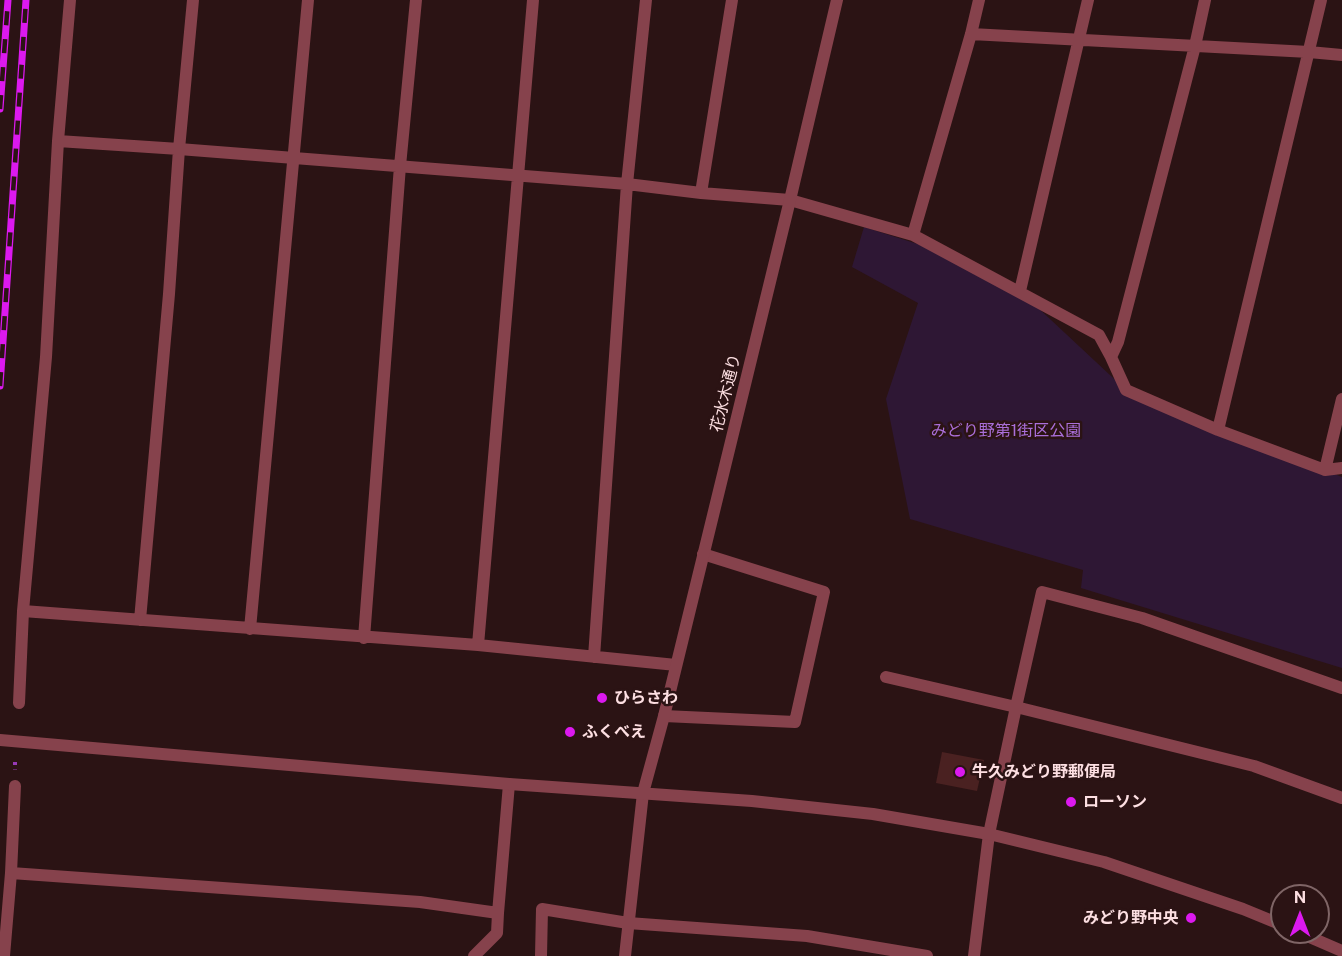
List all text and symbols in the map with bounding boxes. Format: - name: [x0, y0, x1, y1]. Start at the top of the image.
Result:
- street label: 花水木通り: [707, 352, 745, 434]
- park label: みどり野第1街区公園: [931, 421, 1081, 441]
- place label: ひらさわ: [614, 688, 678, 708]
- marker: ひらさわ: [595, 691, 609, 705]
- place label: ふくべえ: [582, 722, 646, 742]
- marker: ふくべえ: [563, 725, 577, 739]
- place label: 牛久みどり野郵便局: [972, 762, 1116, 782]
- marker: 牛久みどり野郵便局: [953, 765, 967, 779]
- place label: ローソン: [1083, 792, 1147, 812]
- marker: ローソン: [1064, 795, 1078, 809]
- north arrow: [1270, 884, 1330, 944]
- text: N: [1294, 888, 1306, 907]
- place label: みどり野中央: [1083, 908, 1179, 928]
- marker: みどり野中央: [1184, 911, 1198, 925]

